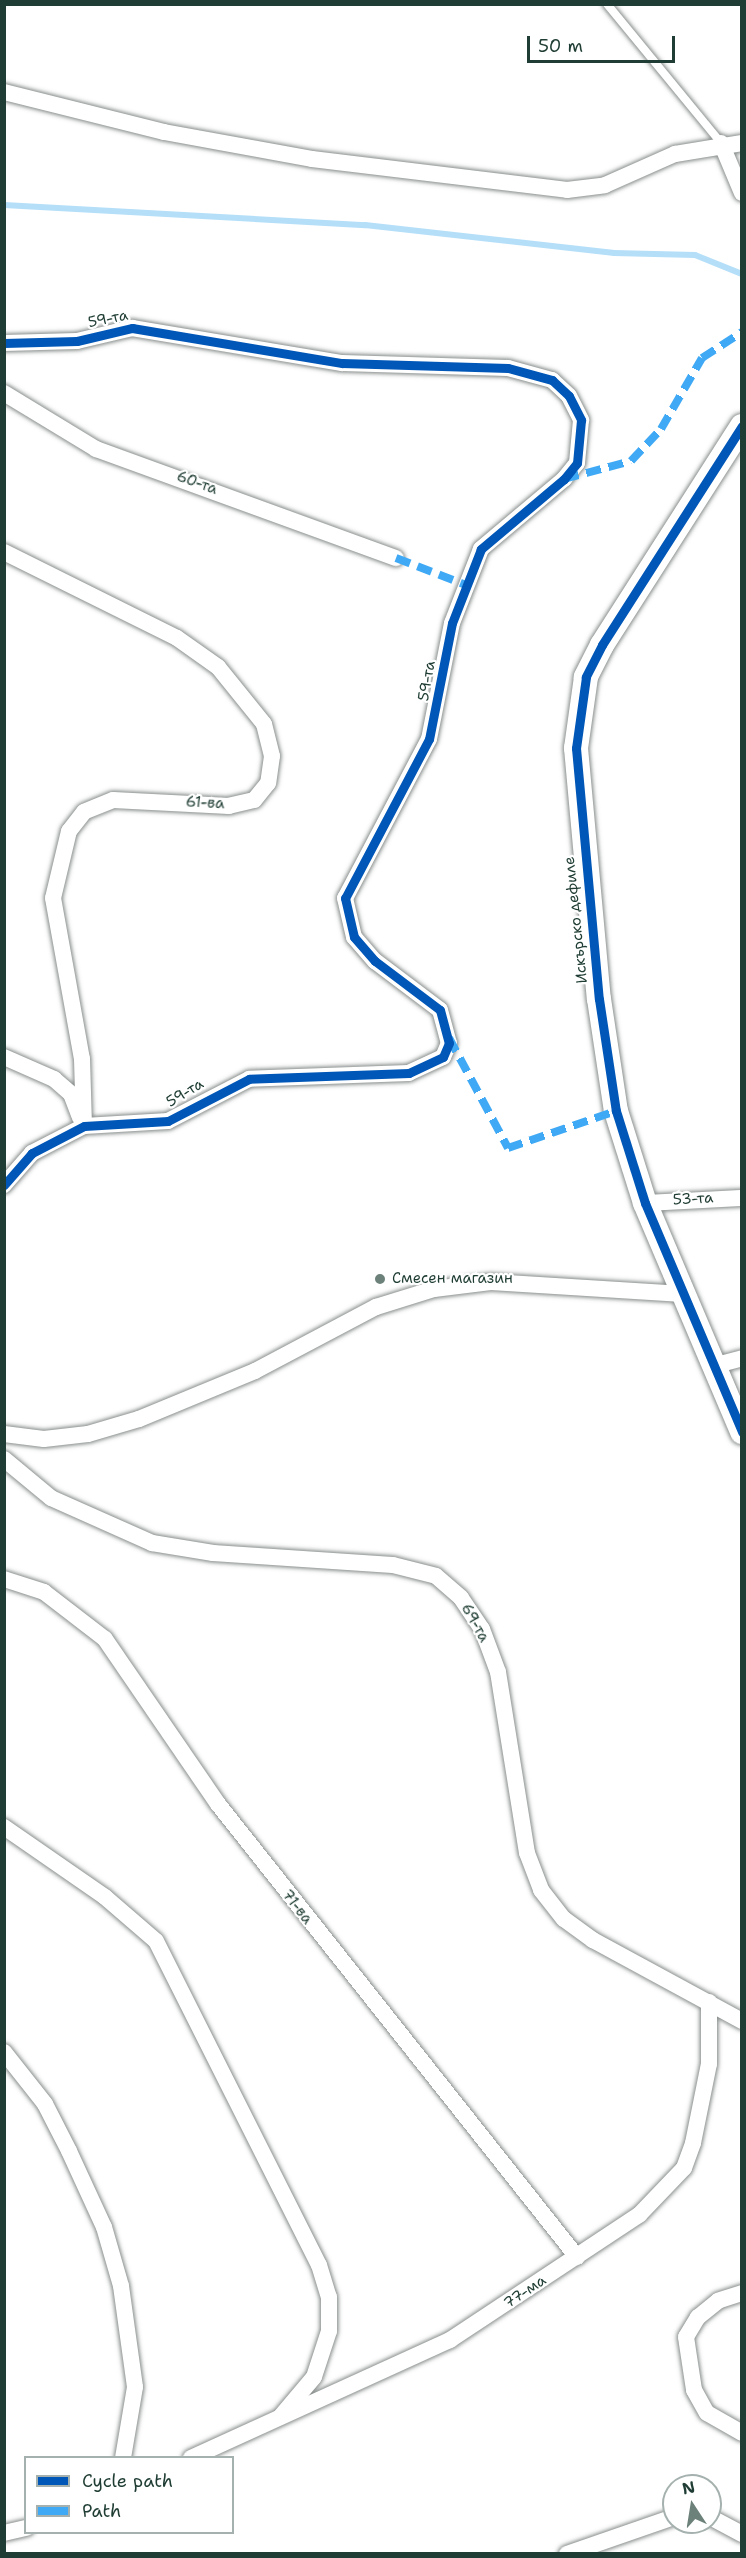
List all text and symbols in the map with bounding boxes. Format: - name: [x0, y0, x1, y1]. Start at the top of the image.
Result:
- scale bar: [530, 24, 678, 62]
- text: 50 m: [538, 34, 583, 58]
- street label: 59-та: [86, 306, 130, 332]
- street label: 60-та: [174, 467, 220, 499]
- street label: 59-та: [415, 660, 439, 702]
- street label: 61-ва: [185, 793, 225, 813]
- street label: Искърско дефиле: [560, 855, 592, 985]
- street label: 59-та: [163, 1075, 207, 1111]
- street label: 53-та: [672, 1189, 714, 1209]
- place label: Смесен магазин: [392, 1270, 513, 1288]
- marker: Смесен магазин: [373, 1272, 387, 1286]
- street label: 69-та: [457, 1601, 493, 1645]
- street label: 71-ва: [278, 1886, 316, 1928]
- street label: 77-ма: [501, 2271, 549, 2313]
- legend: [24, 2456, 234, 2534]
- text: Cycle path: [82, 2469, 173, 2493]
- north arrow: [662, 2474, 722, 2534]
- text: N: [680, 2476, 697, 2499]
- text: Path: [82, 2499, 121, 2523]

